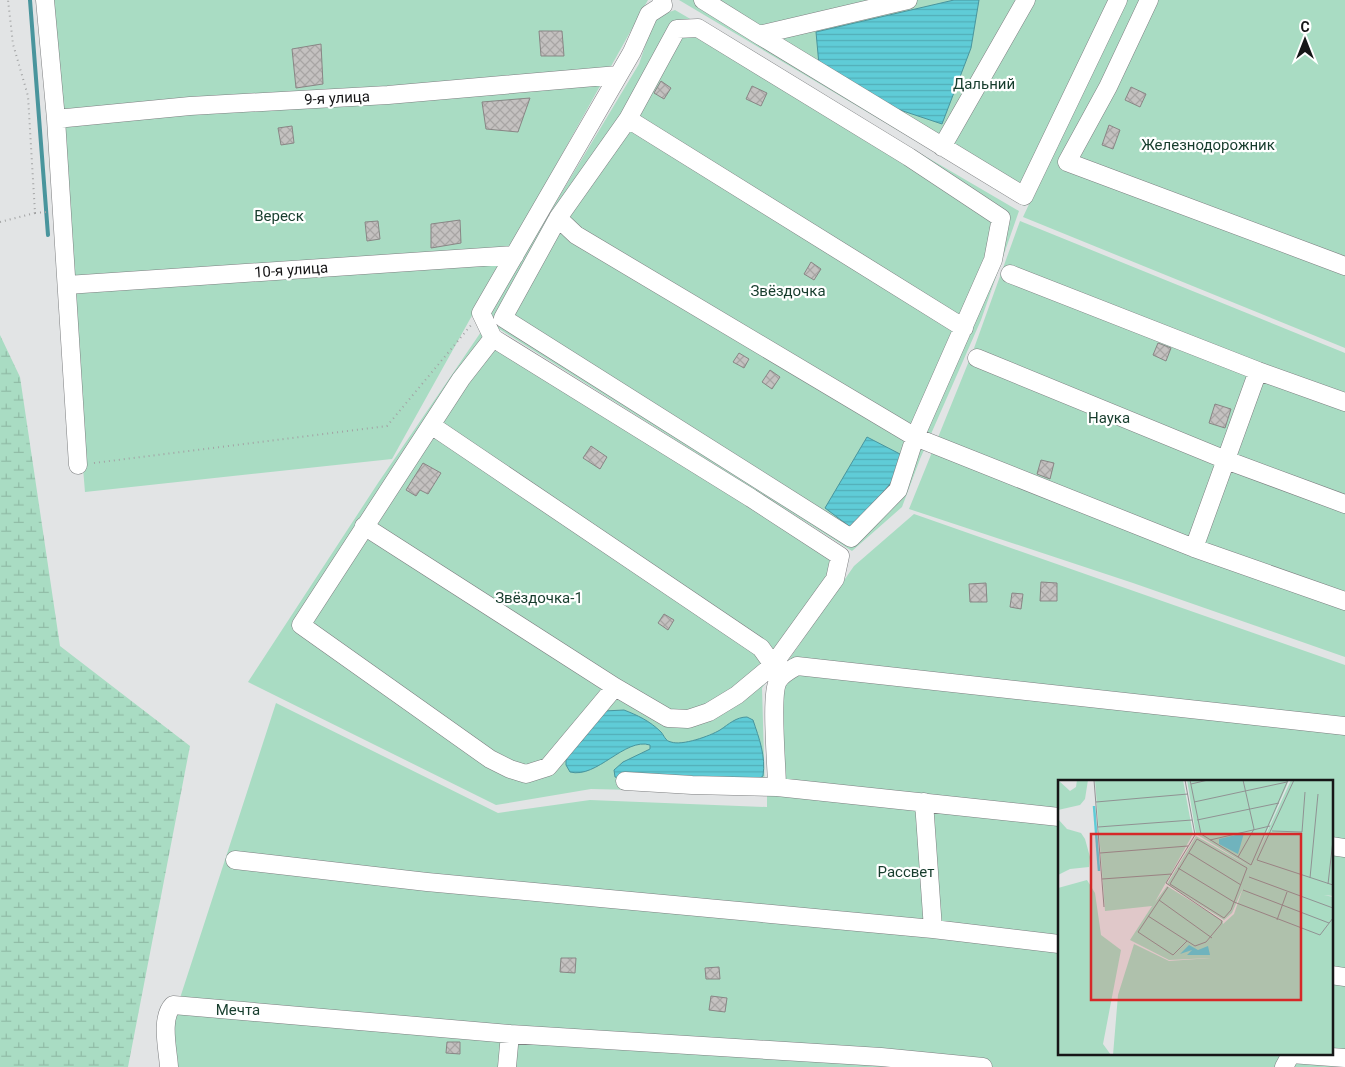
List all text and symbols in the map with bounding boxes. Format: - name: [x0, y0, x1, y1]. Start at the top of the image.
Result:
- north arrow: [1280, 15, 1330, 65]
- text: С: [1300, 19, 1310, 35]
- park label: Дальний: [953, 75, 1015, 93]
- street label: 9-я улица: [304, 87, 370, 109]
- park label: Железнодорожник: [1141, 136, 1275, 154]
- park label: Вереск: [254, 207, 304, 225]
- street label: 10-я улица: [253, 258, 329, 282]
- park label: Звёздочка: [750, 282, 826, 300]
- park label: Наука: [1088, 409, 1130, 427]
- park label: Звёздочка-1: [495, 589, 583, 607]
- inset map: [1058, 780, 1332, 1054]
- park label: Рассвет: [878, 863, 934, 881]
- park label: Мечта: [216, 1001, 260, 1019]

